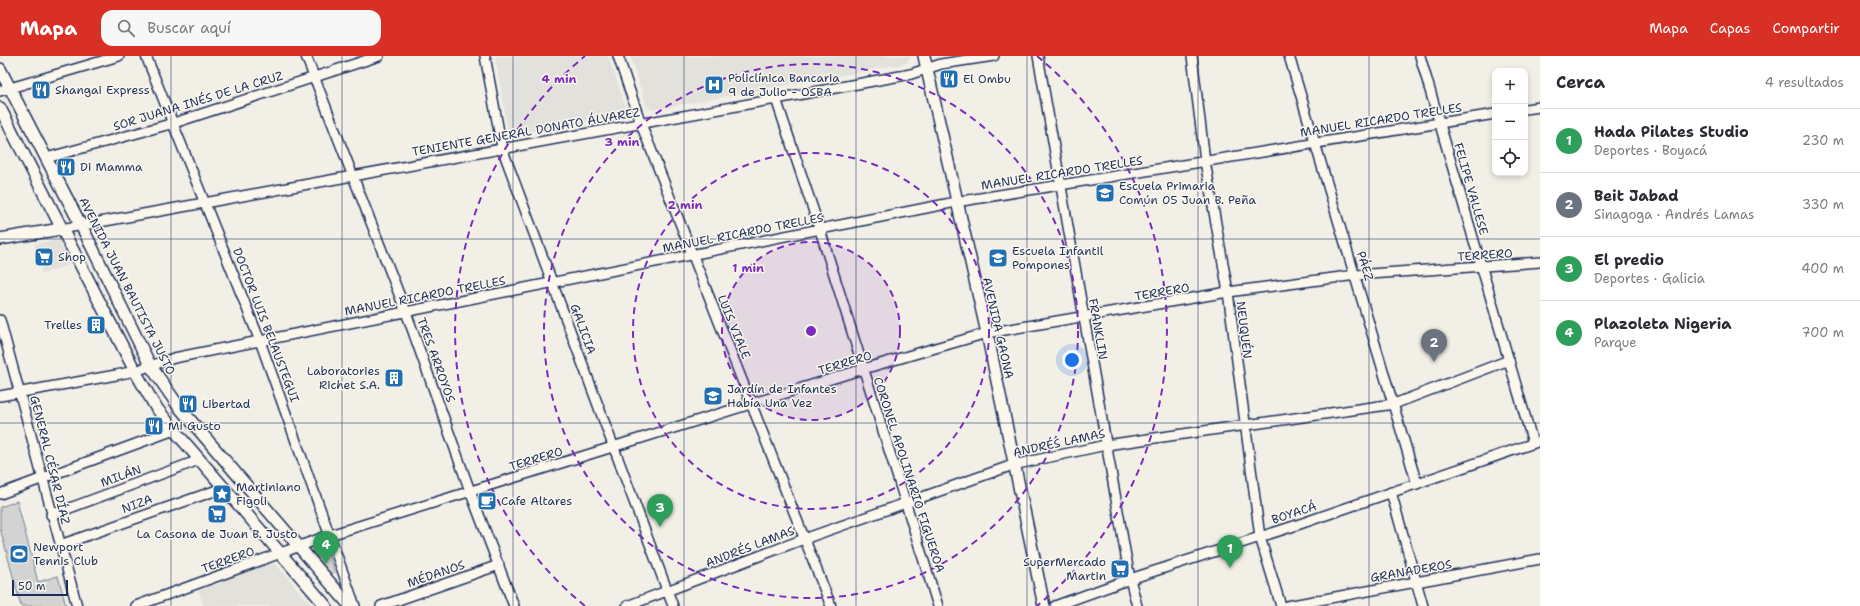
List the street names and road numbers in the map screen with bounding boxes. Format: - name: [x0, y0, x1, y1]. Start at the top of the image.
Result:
- street label: SOR JUANA INÉS DE LA CRUZ: [111, 68, 285, 134]
- street label: MANUEL RICARDO TRELLES: [1299, 99, 1463, 141]
- street label: TENIENTE GENERAL DONATO ÁLVAREZ: [411, 104, 641, 160]
- street label: FELIPE VALLESE: [1450, 141, 1492, 237]
- street label: MANUEL RICARDO TRELLES: [980, 152, 1144, 194]
- street label: AVENIDA JUAN BAUTISTA JUSTO: [75, 194, 179, 378]
- street label: MANUEL RICARDO TRELLES: [661, 209, 825, 256]
- street label: DOCTOR LUIS BELAUSTEGUI: [229, 245, 303, 405]
- street label: TERRERO: [1457, 245, 1513, 265]
- street label: PÁEZ: [1353, 249, 1377, 283]
- street label: MANUEL RICARDO TRELLES: [343, 272, 507, 319]
- street label: AVENIDA GAONA: [979, 276, 1018, 381]
- street label: TERRERO: [1133, 279, 1191, 305]
- street label: LUIS VIALE: [714, 293, 754, 361]
- street label: FRANKLIN: [1085, 297, 1111, 361]
- street label: NEUQUÉN: [1233, 300, 1255, 360]
- street label: GALICIA: [566, 302, 600, 357]
- street label: TRES ARROYOS: [413, 315, 459, 405]
- street label: TERRERO: [816, 347, 874, 379]
- street label: CORONEL APOLINARIO FIGUEROA: [870, 375, 948, 575]
- street label: GENERAL CÉSAR DÍAZ: [26, 394, 74, 526]
- street label: ANDRÉS LAMAS: [1011, 425, 1107, 461]
- street label: TERRERO: [507, 443, 565, 475]
- street label: MILÁN: [98, 461, 144, 491]
- street label: NIZA: [119, 491, 155, 517]
- street label: BOYACÁ: [1269, 498, 1319, 528]
- street label: ANDRÉS LAMAS: [703, 523, 797, 571]
- street label: TERRERO: [199, 543, 257, 577]
- street label: GRANADEROS: [1369, 556, 1453, 586]
- street label: MÉDANOS: [405, 557, 467, 591]

